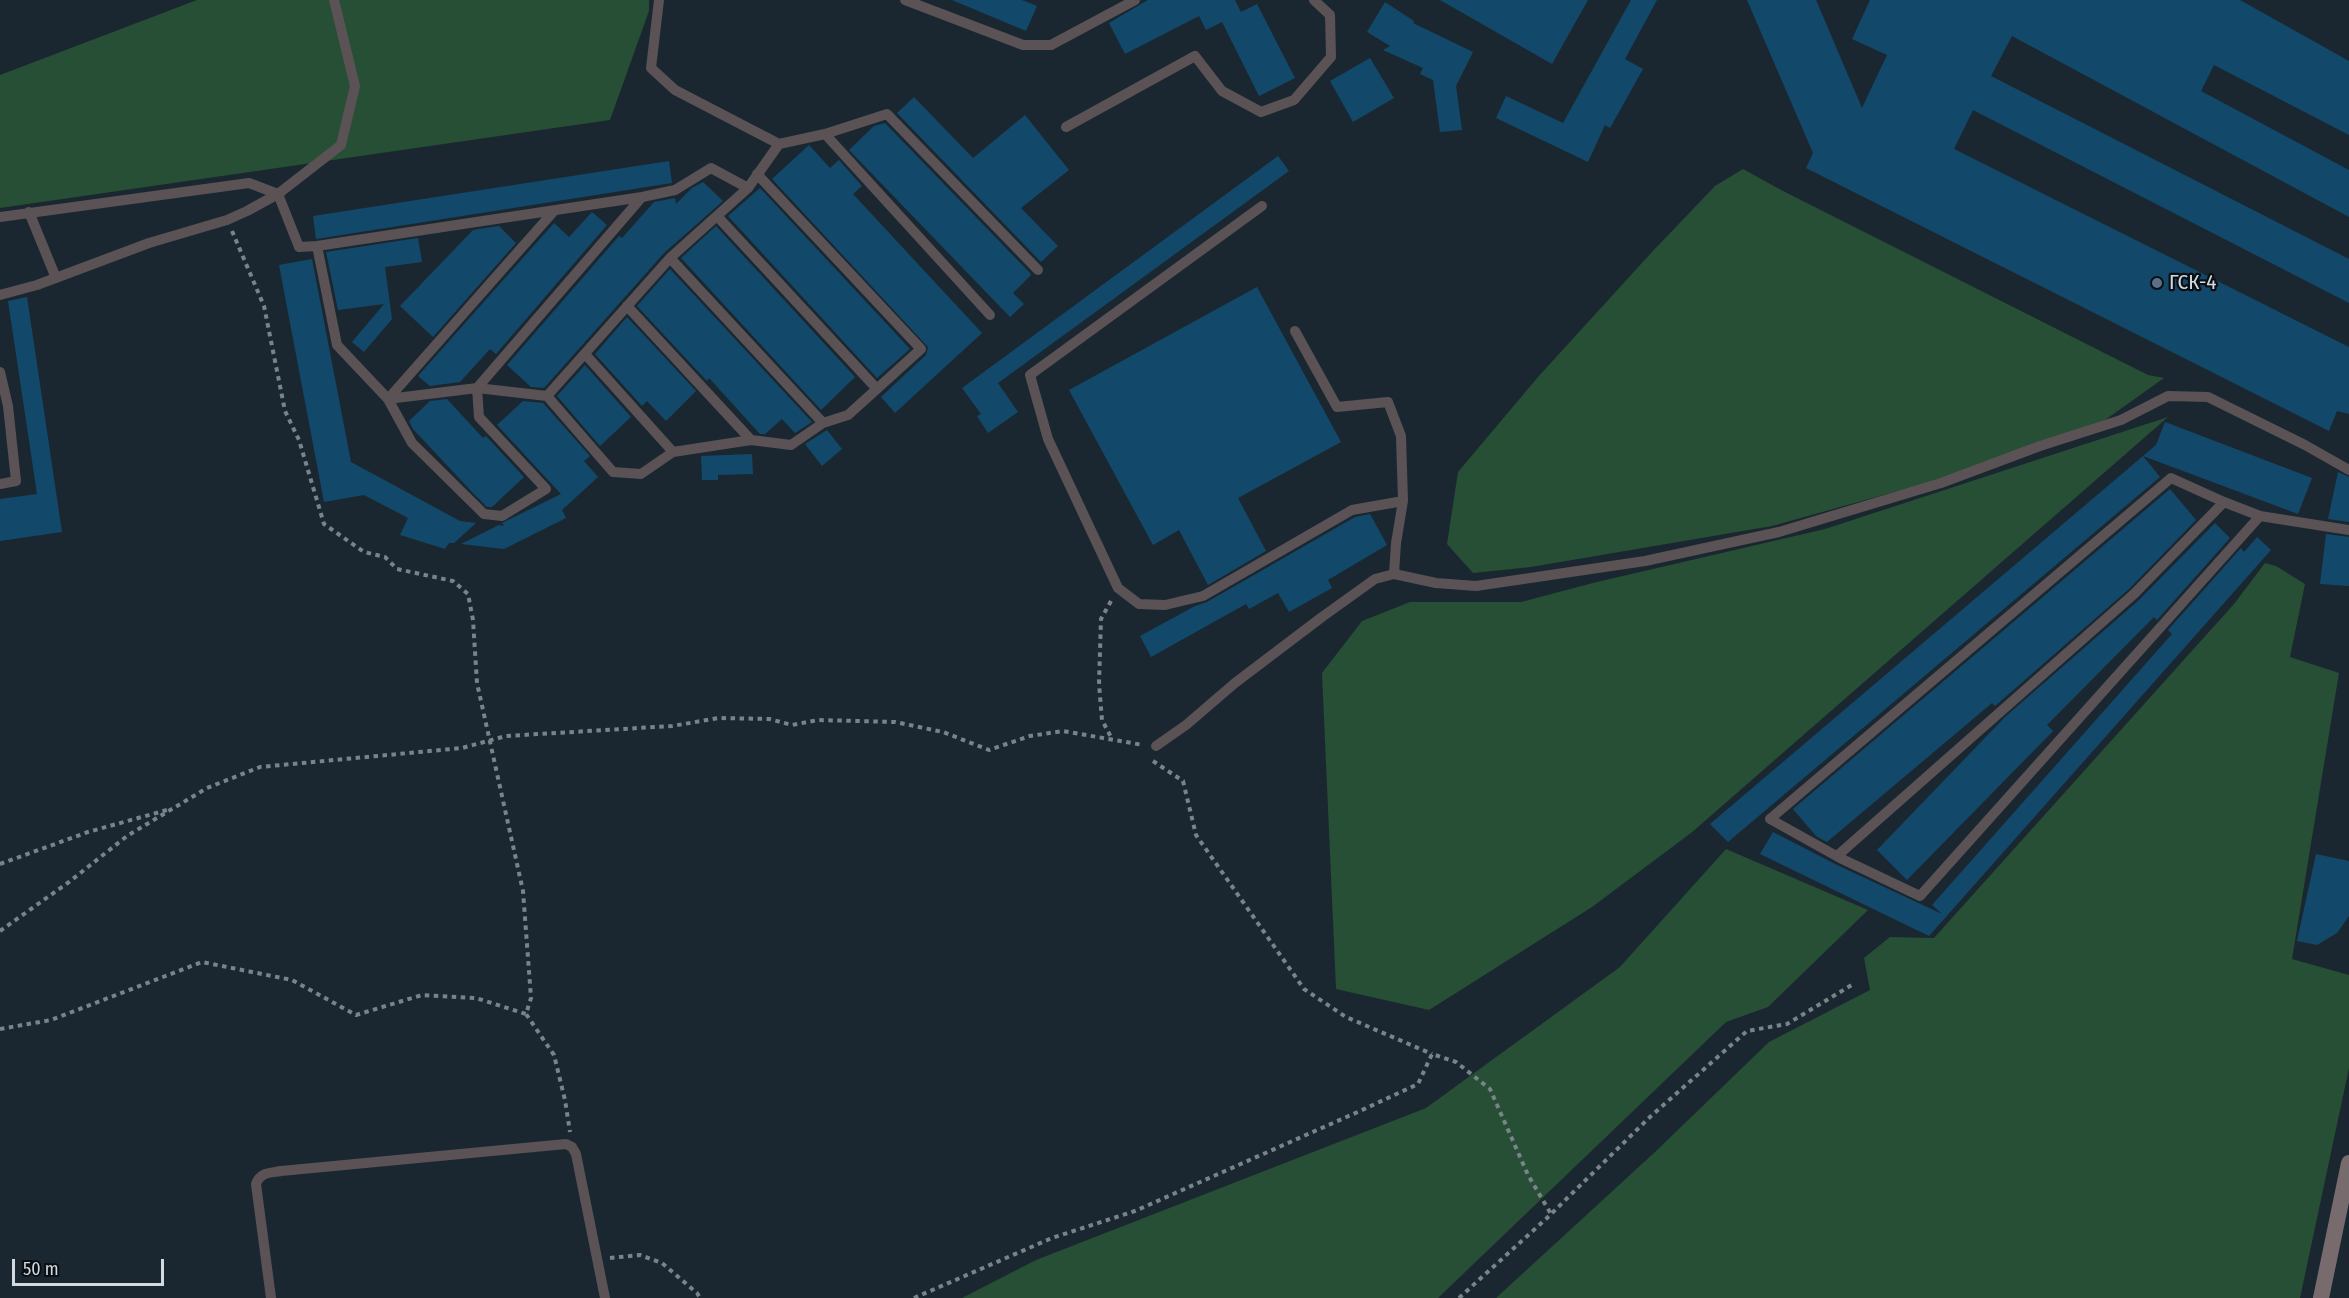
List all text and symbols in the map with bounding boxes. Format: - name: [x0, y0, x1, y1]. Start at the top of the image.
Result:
- place label: ГСК-4: [2169, 270, 2216, 296]
- marker: ГСК-4: [2150, 276, 2164, 290]
- scale bar: [15, 1247, 166, 1285]
- text: 50 m: [23, 1258, 59, 1280]

